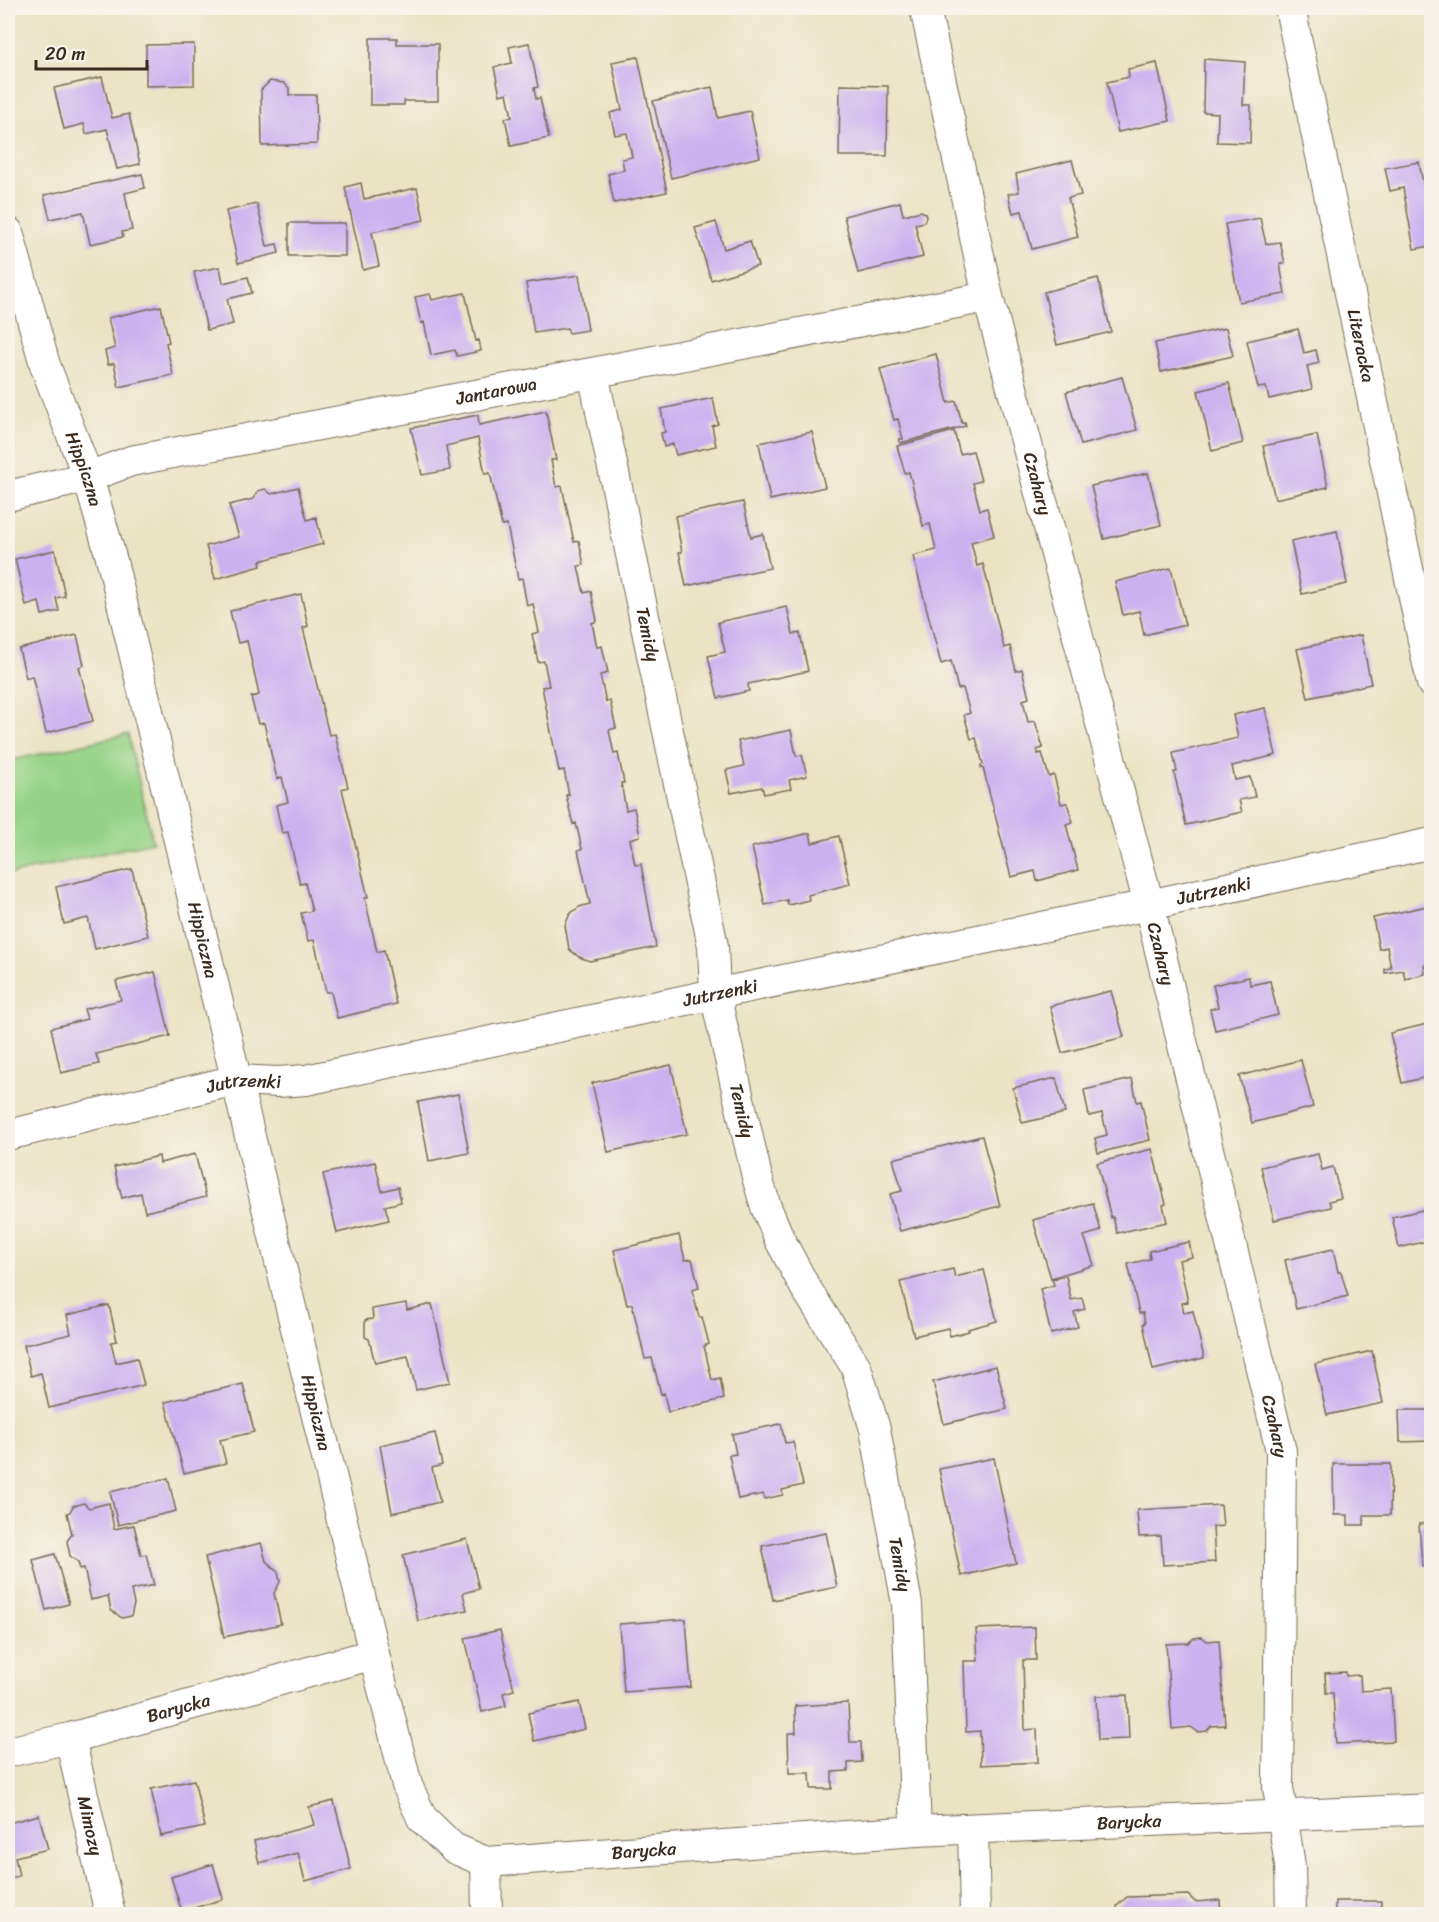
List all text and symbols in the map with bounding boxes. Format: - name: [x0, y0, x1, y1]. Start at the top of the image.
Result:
- scale bar: [36, 33, 147, 71]
- text: 20 m: [45, 38, 85, 70]
- street label: Literacka: [1338, 306, 1384, 385]
- street label: Jantarowa: [452, 368, 540, 415]
- street label: Hippiczna: [56, 426, 112, 510]
- street label: Czahary: [1014, 449, 1061, 519]
- street label: Temidy: [626, 604, 669, 665]
- street label: Jutrzenki: [1173, 867, 1255, 915]
- street label: Hippiczna: [178, 898, 227, 982]
- street label: Czahary: [1138, 919, 1184, 989]
- street label: Jutrzenki: [679, 969, 761, 1017]
- street label: Jutrzenki: [202, 1063, 283, 1103]
- street label: Temidy: [720, 1080, 764, 1142]
- street label: Hippiczna: [291, 1371, 341, 1454]
- street label: Czahary: [1252, 1391, 1297, 1458]
- street label: Temidy: [879, 1534, 921, 1595]
- street label: Barycka: [143, 1684, 215, 1732]
- street label: Mimozy: [68, 1793, 112, 1860]
- street label: Barycka: [1096, 1805, 1163, 1839]
- street label: Barycka: [610, 1832, 678, 1869]

